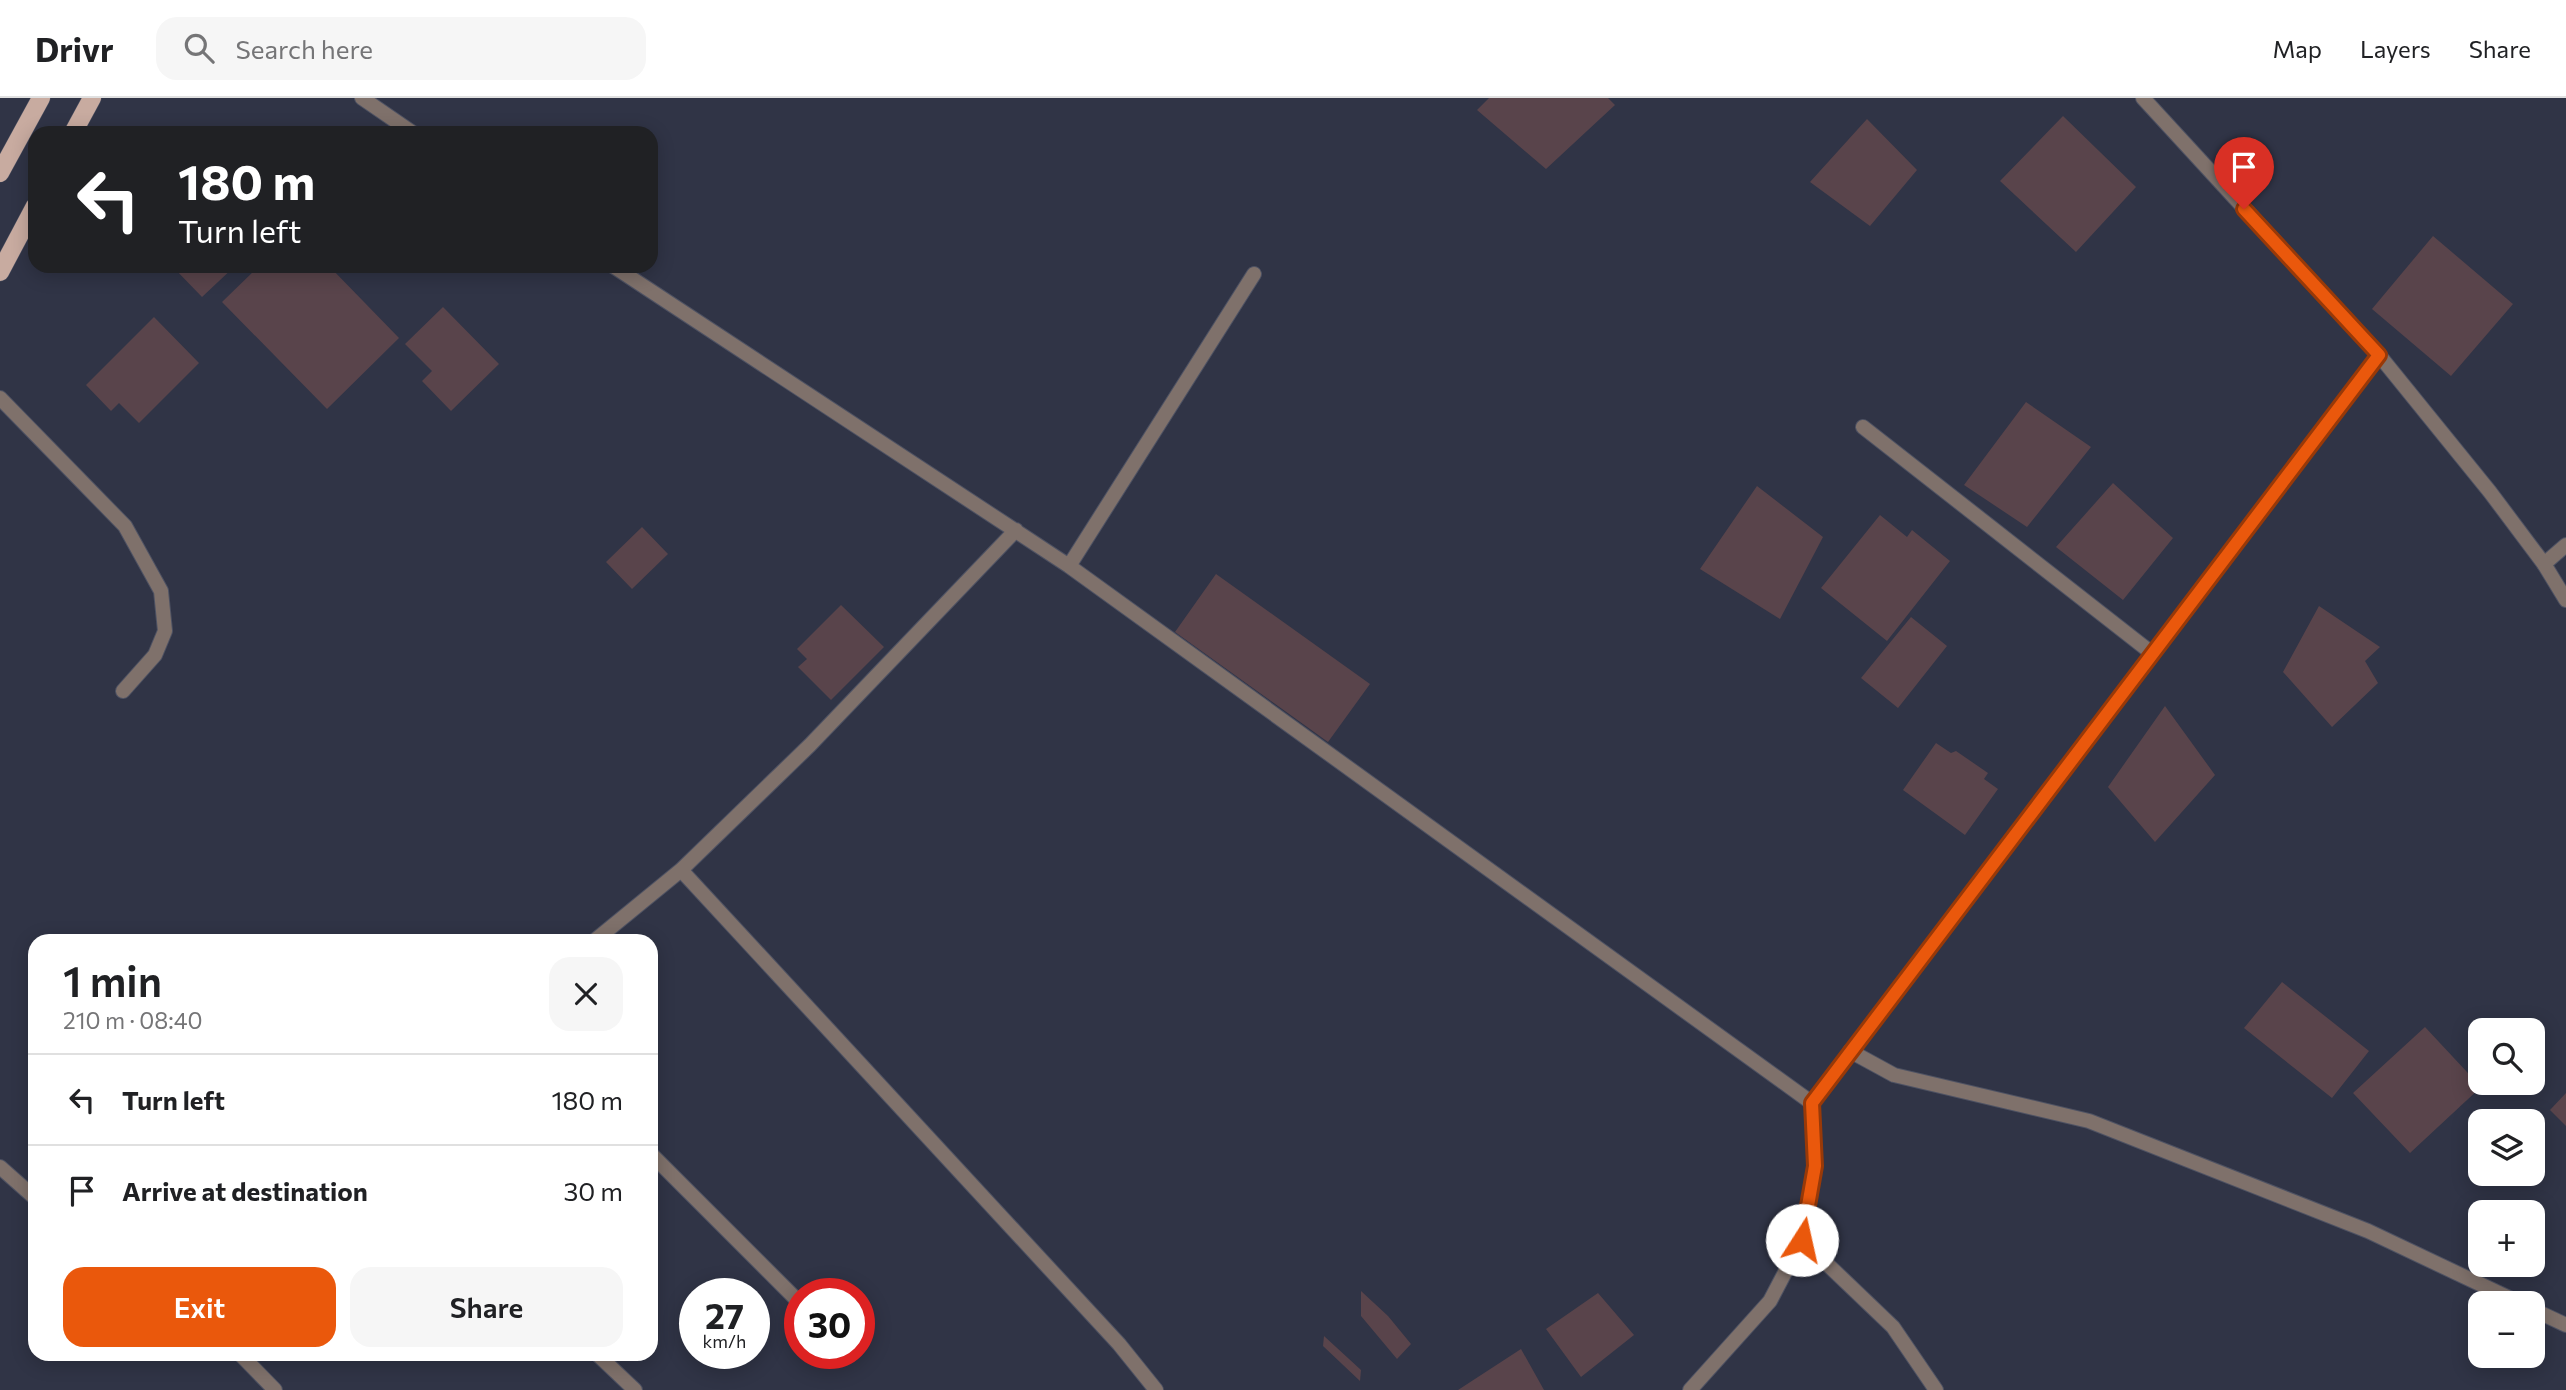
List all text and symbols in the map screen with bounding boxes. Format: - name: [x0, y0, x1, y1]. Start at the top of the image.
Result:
- search box: [156, 17, 646, 80]
- text: Drivr: [35, 28, 114, 69]
- icon: search: [180, 29, 218, 67]
- text: Search here: [236, 33, 373, 64]
- text: Map: [2273, 34, 2322, 63]
- text: Layers: [2360, 34, 2431, 63]
- text: Share: [2469, 34, 2531, 63]
- pin: [2214, 137, 2274, 209]
- icon: arrive: [2225, 148, 2263, 186]
- text: 180 m: [178, 150, 315, 210]
- icon: left: [63, 154, 154, 245]
- text: Turn left: [178, 210, 302, 250]
- text: 1 min: [63, 954, 162, 1006]
- button: close: [549, 957, 623, 1031]
- text: 210 m · 08:40: [63, 1006, 203, 1034]
- map controls: [2468, 1018, 2545, 1368]
- button: search: [2468, 1018, 2545, 1095]
- icon: left: [63, 1081, 101, 1119]
- text: Turn left: [122, 1084, 225, 1115]
- text: 180 m: [551, 1084, 623, 1115]
- button: layers: [2468, 1109, 2545, 1186]
- icon: arrive: [63, 1172, 101, 1210]
- text: Arrive at destination: [122, 1175, 368, 1206]
- text: 30 m: [564, 1175, 623, 1206]
- button: +: [2468, 1200, 2545, 1277]
- position arrow: [1765, 1203, 1839, 1277]
- button: Exit: [63, 1267, 336, 1347]
- button: Share: [350, 1267, 623, 1347]
- speed limit sign: 30: [784, 1278, 875, 1369]
- button: −: [2468, 1291, 2545, 1368]
- text: 27: [705, 1293, 744, 1336]
- text: km/h: [703, 1330, 746, 1352]

